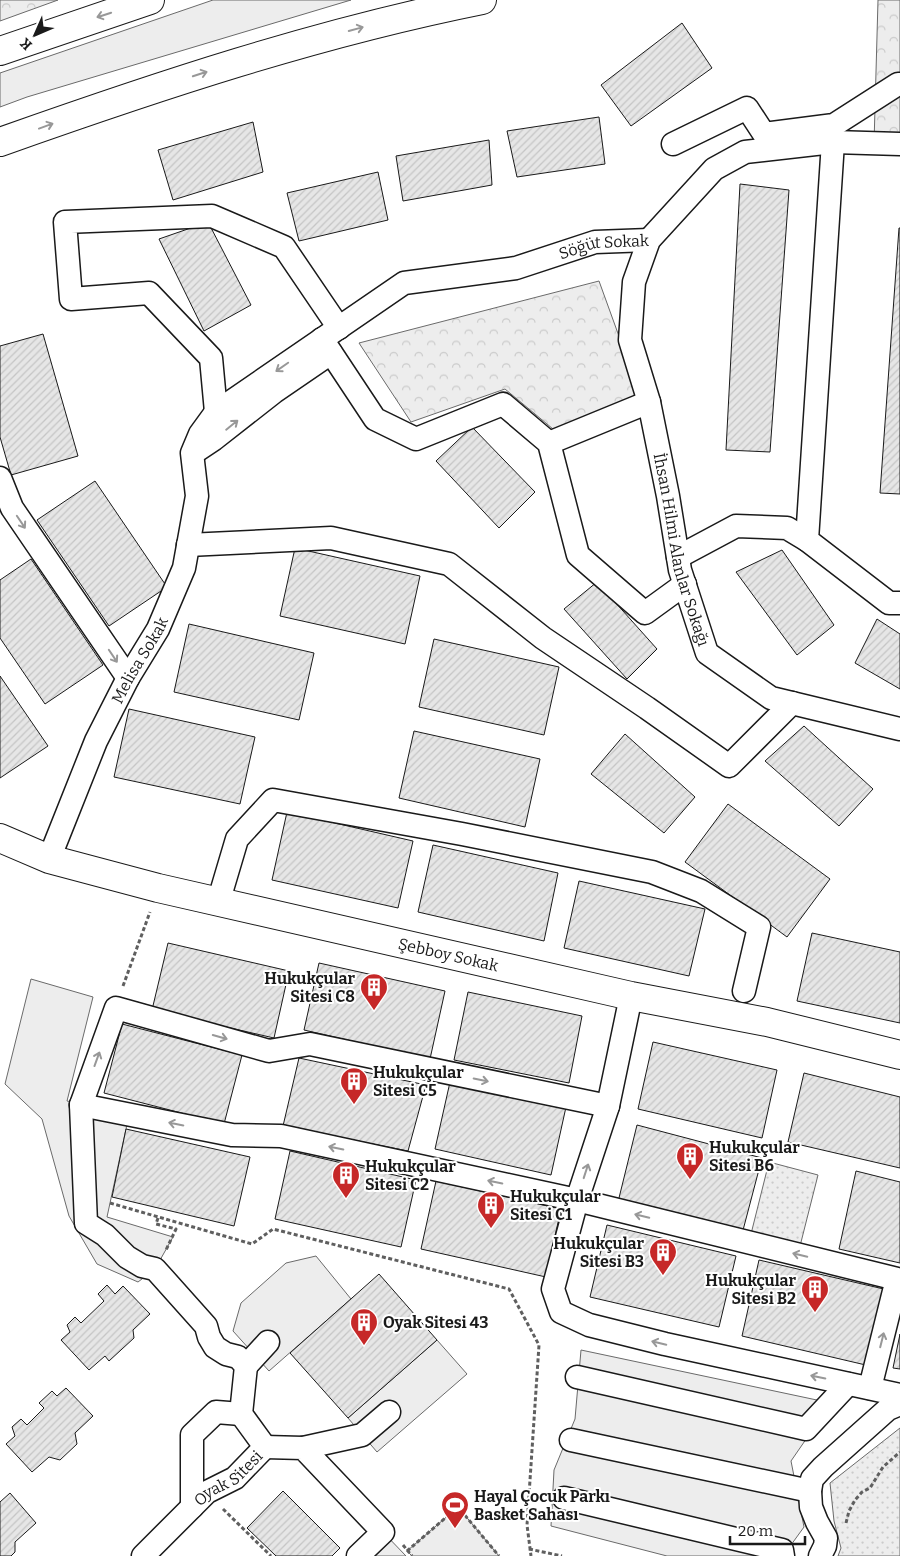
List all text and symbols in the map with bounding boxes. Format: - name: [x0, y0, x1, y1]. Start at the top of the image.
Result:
- north arrow: [10, 10, 60, 60]
- one-way arrow: [96, 11, 112, 20]
- one-way arrow: [347, 23, 363, 33]
- text: K: [17, 34, 36, 53]
- one-way arrow: [192, 69, 208, 79]
- one-way arrow: [38, 121, 53, 130]
- street label: Söğüt Sokak: [556, 231, 649, 263]
- one-way arrow: [275, 362, 289, 372]
- one-way arrow: [225, 420, 238, 431]
- street label: İhsan Hilmi Alanlar Sokağı: [650, 451, 714, 649]
- one-way arrow: [16, 514, 26, 528]
- street label: Melisa Sokak: [107, 614, 172, 706]
- one-way arrow: [108, 648, 118, 662]
- street label: Şebboy Sokak: [396, 934, 500, 975]
- place label: Hukukçular Sitesi C8: [264, 969, 355, 1006]
- building icon: Hukukçular Sitesi C8: [359, 972, 389, 1011]
- one-way arrow: [211, 1032, 227, 1042]
- one-way arrow: [93, 1051, 102, 1067]
- place label: Hukukçular Sitesi C5: [373, 1063, 464, 1100]
- building icon: Hukukçular Sitesi C5: [339, 1066, 369, 1105]
- one-way arrow: [473, 1076, 489, 1085]
- one-way arrow: [168, 1119, 184, 1129]
- place label: Hukukçular Sitesi B6: [709, 1138, 800, 1175]
- building icon: Hukukçular Sitesi B6: [675, 1141, 705, 1180]
- one-way arrow: [329, 1143, 345, 1152]
- place label: Hukukçular Sitesi C2: [365, 1157, 456, 1194]
- building icon: Hukukçular Sitesi C2: [331, 1160, 361, 1199]
- one-way arrow: [582, 1163, 592, 1179]
- one-way arrow: [488, 1177, 504, 1186]
- place label: Hukukçular Sitesi C1: [510, 1187, 601, 1224]
- building icon: Hukukçular Sitesi C1: [476, 1190, 506, 1229]
- one-way arrow: [635, 1211, 651, 1220]
- place label: Hukukçular Sitesi B3: [553, 1234, 644, 1271]
- building icon: Hukukçular Sitesi B3: [648, 1237, 678, 1276]
- one-way arrow: [792, 1250, 808, 1259]
- place label: Hukukçular Sitesi B2: [705, 1271, 796, 1308]
- building icon: Hukukçular Sitesi B2: [800, 1274, 830, 1313]
- building icon: Oyak Sitesi 43: [349, 1307, 379, 1346]
- place label: Oyak Sitesi 43: [383, 1313, 489, 1332]
- one-way arrow: [878, 1333, 887, 1349]
- one-way arrow: [652, 1338, 668, 1347]
- one-way arrow: [811, 1372, 827, 1382]
- street label: Oyak Sitesi: [189, 1446, 266, 1510]
- place label: Hayal Çocuk Parkı Basket Sahası: [474, 1487, 610, 1524]
- sports icon: Hayal Çocuk Parkı Basket Sahası: [440, 1490, 470, 1529]
- scale bar: [730, 1514, 805, 1546]
- text: 20 m: [738, 1522, 774, 1540]

